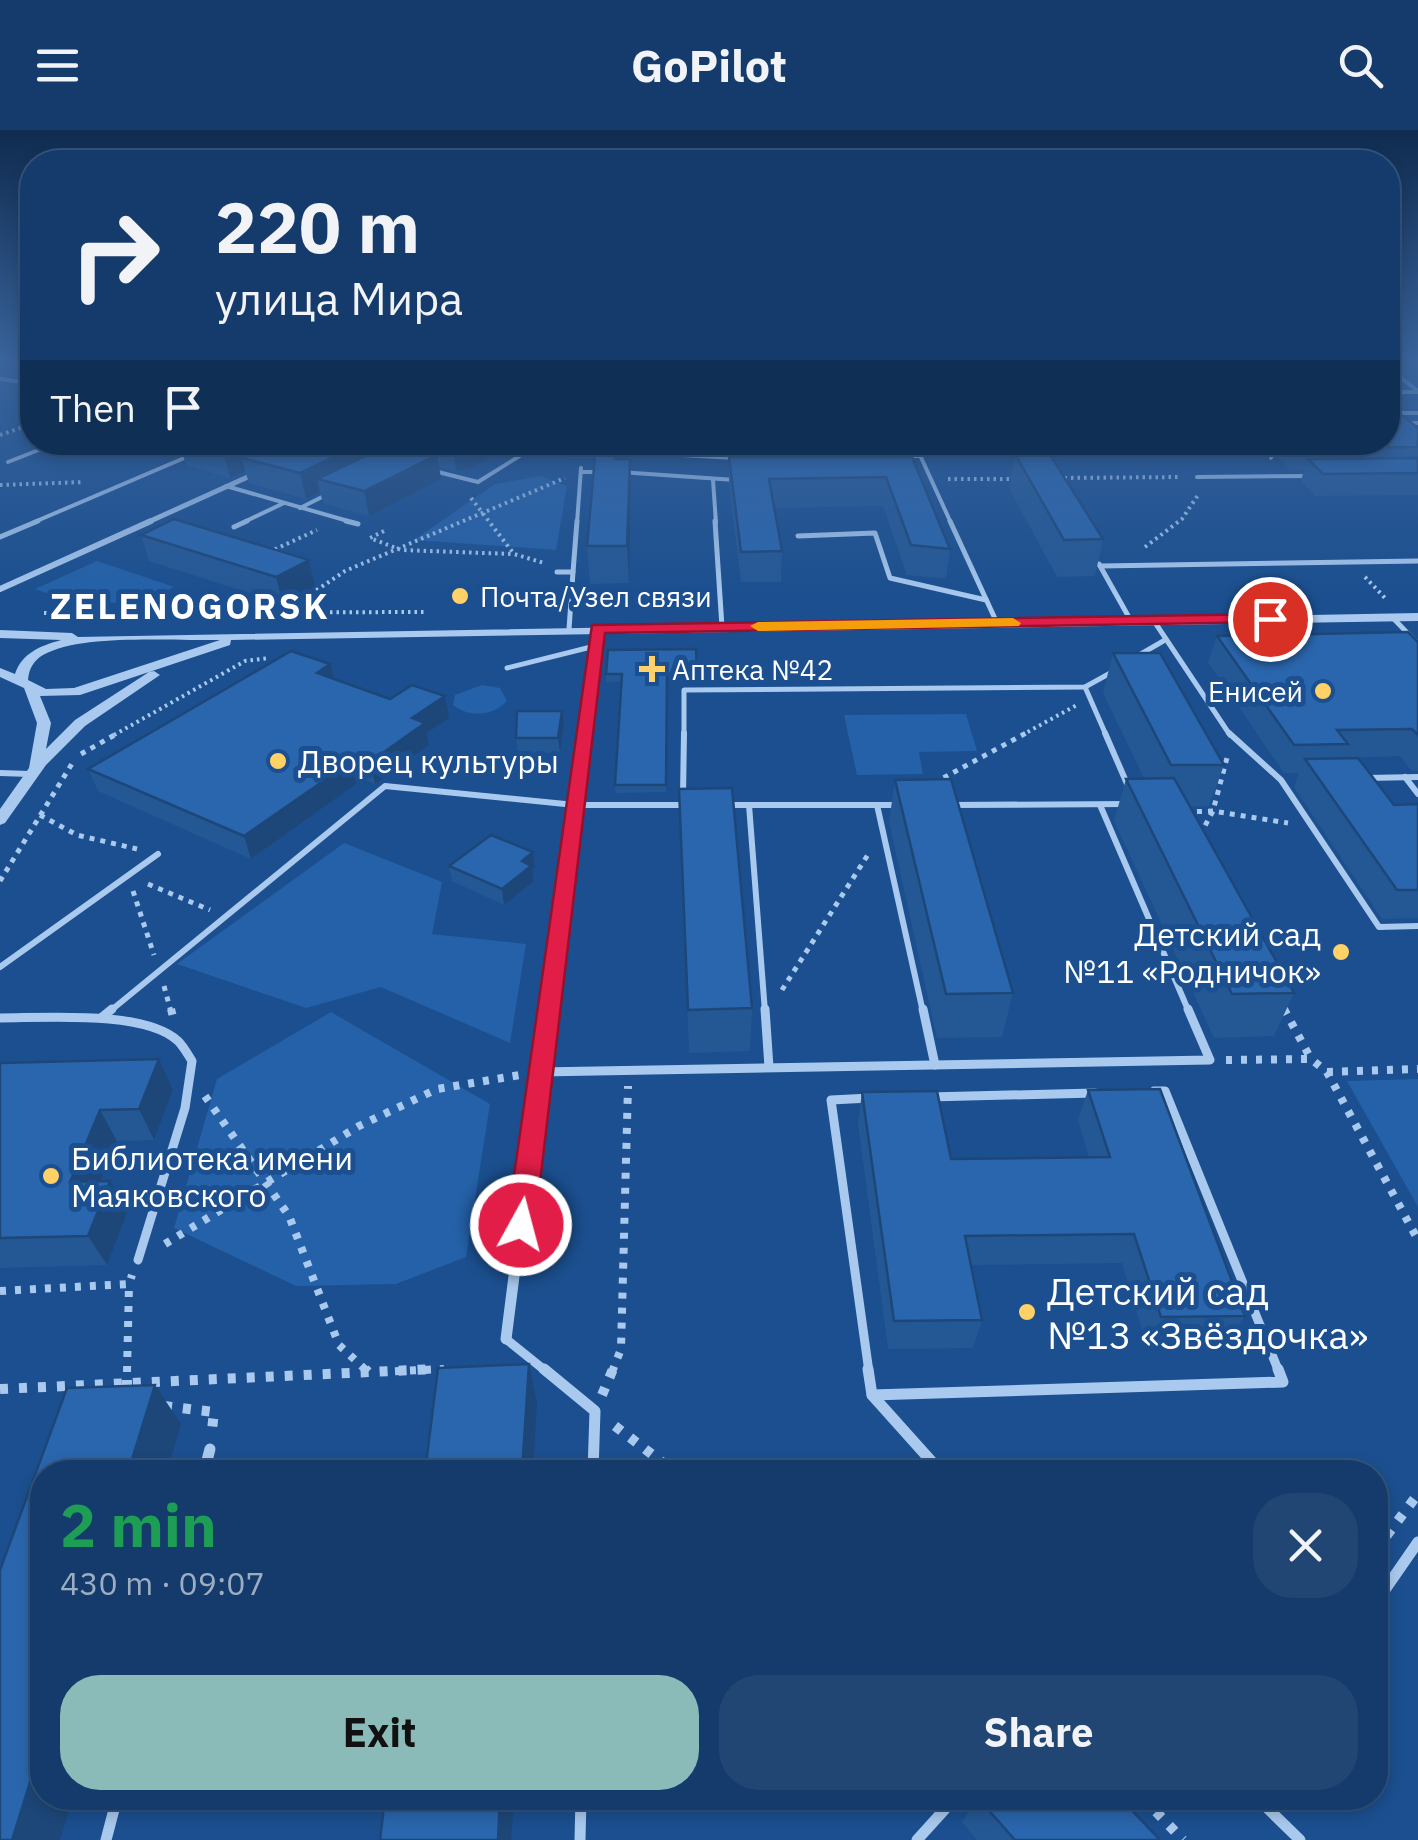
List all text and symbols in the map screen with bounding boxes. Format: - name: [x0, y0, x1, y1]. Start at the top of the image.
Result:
- text: GoPilot: [631, 36, 787, 94]
- icon: menu: [30, 38, 85, 93]
- icon: search: [1333, 38, 1388, 93]
- text: 220 m: [215, 181, 420, 272]
- icon: right: [50, 190, 180, 320]
- text: улица Мира: [215, 269, 463, 327]
- icon: arrive: [156, 380, 211, 435]
- text: Then: [50, 383, 136, 432]
- pin: [1228, 577, 1313, 662]
- place label: Почта/Узел связи: [480, 578, 712, 615]
- district label: ZELENOGORSK: [50, 583, 330, 629]
- marker: Почта/Узел связи: [449, 585, 471, 607]
- icon: arrive: [1243, 592, 1298, 647]
- place label: Аптека №42: [672, 651, 833, 688]
- marker: Аптека №42: [641, 658, 663, 680]
- place label: Енисей: [1208, 673, 1303, 710]
- marker: Енисей: [1312, 680, 1334, 702]
- place label: Дворец культуры: [298, 740, 559, 782]
- marker: Дворец культуры: [267, 750, 289, 772]
- place label: Детский сад №11 «Родничок»: [1063, 913, 1321, 992]
- marker: Детский сад №11 «Родничок»: [1330, 941, 1352, 963]
- place label: Библиотека имени Маяковского: [71, 1137, 353, 1216]
- marker: Библиотека имени Маяковского: [40, 1165, 62, 1187]
- position arrow: [469, 1173, 573, 1277]
- place label: Детский сад №13 «Звёздочка»: [1047, 1266, 1368, 1359]
- marker: Детский сад №13 «Звёздочка»: [1016, 1301, 1038, 1323]
- text: 2 min: [60, 1485, 217, 1564]
- button: close: [1253, 1493, 1358, 1598]
- text: 430 m · 09:07: [60, 1562, 265, 1604]
- button: Exit: [60, 1675, 699, 1790]
- button: Share: [719, 1675, 1358, 1790]

